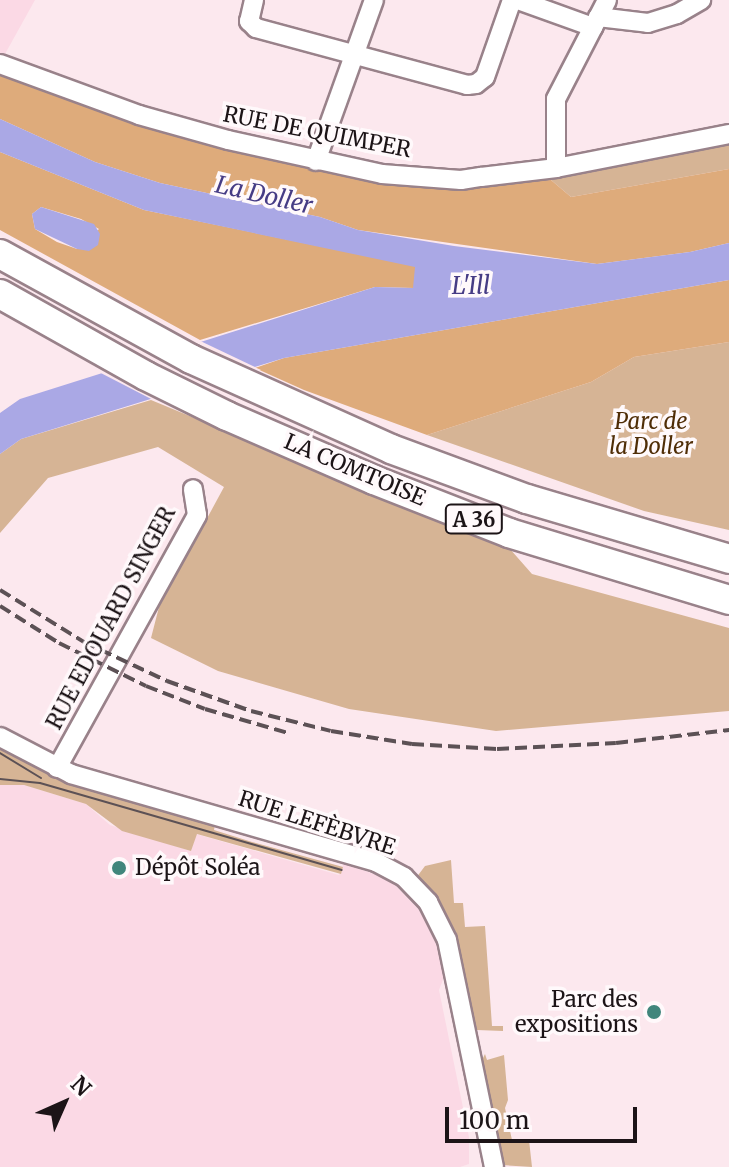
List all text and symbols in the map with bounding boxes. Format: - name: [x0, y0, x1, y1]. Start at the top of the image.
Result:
- street label: RUE DE QUIMPER: [221, 101, 413, 163]
- water label: La Doller: [213, 170, 315, 220]
- water label: L'Ill: [452, 272, 490, 300]
- park label: Parc de la Doller: [609, 408, 693, 460]
- street label: LA COMTOISE: [280, 428, 430, 512]
- street label: RUE EDOUARD SINGER: [41, 502, 181, 734]
- road number: A 36: [444, 503, 504, 535]
- street label: RUE LEFÈBVRE: [235, 785, 399, 861]
- place label: Dépôt Soléa: [135, 855, 260, 881]
- marker: Dépôt Soléa: [110, 859, 128, 877]
- place label: Parc des expositions: [515, 986, 638, 1038]
- marker: Parc des expositions: [645, 1003, 663, 1021]
- north arrow: [24, 1063, 104, 1143]
- text: N: [65, 1070, 97, 1102]
- scale bar: [449, 1091, 641, 1141]
- text: 100 m: [459, 1105, 529, 1136]

